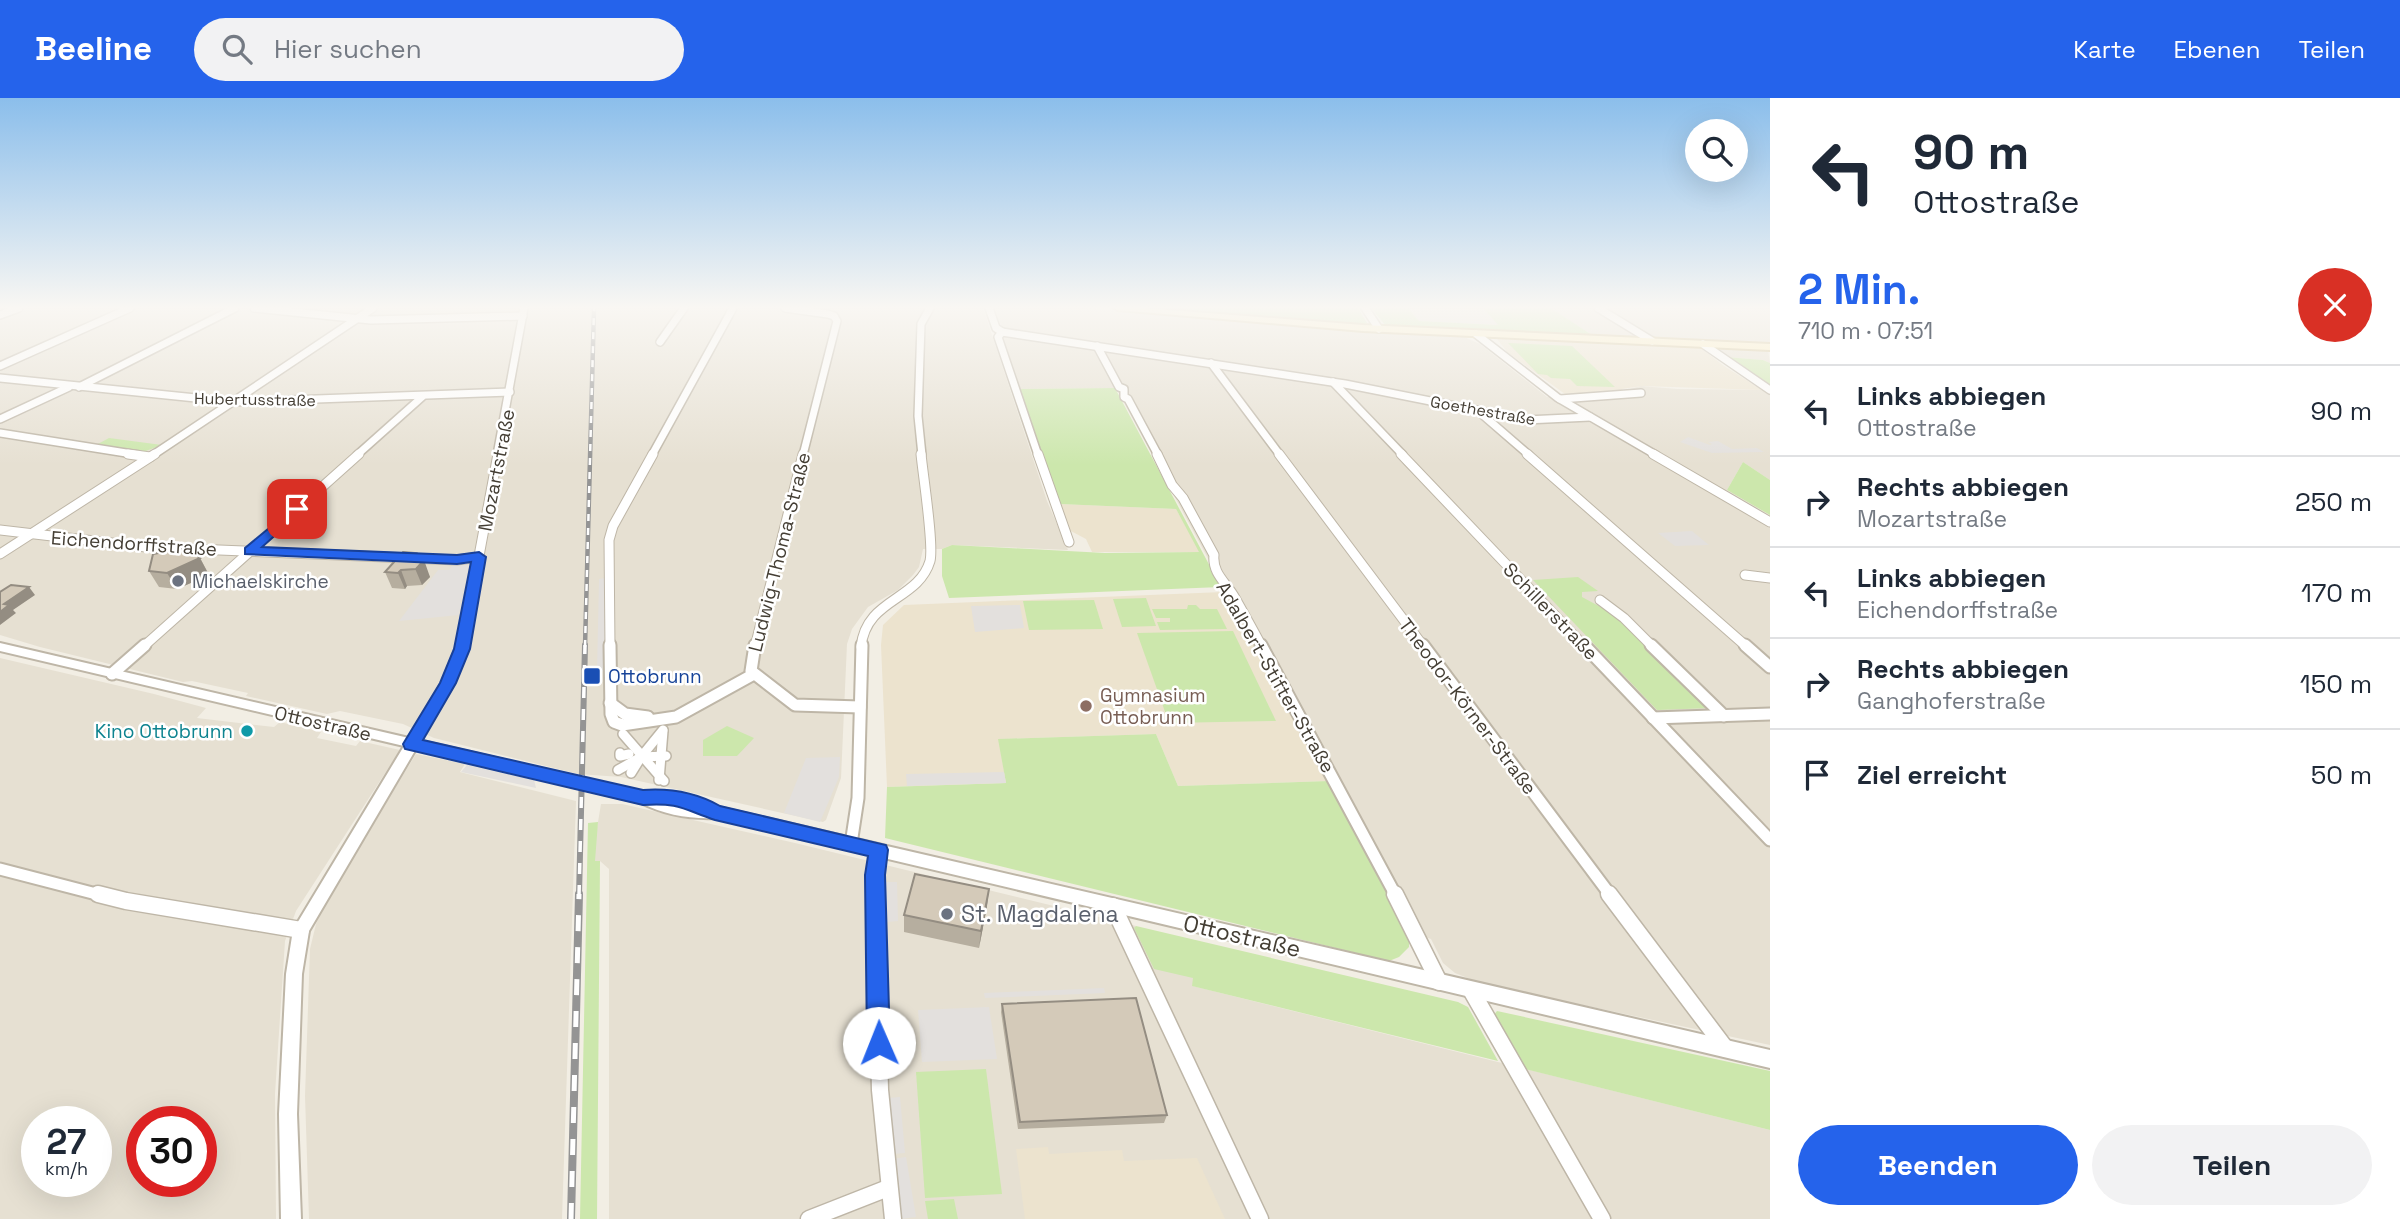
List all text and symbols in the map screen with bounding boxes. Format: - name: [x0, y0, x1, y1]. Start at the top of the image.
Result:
- search box: [194, 18, 684, 81]
- text: Beeline: [35, 28, 152, 70]
- icon: search: [218, 30, 256, 68]
- text: Hier suchen: [274, 32, 422, 66]
- text: Karte: [2073, 34, 2136, 65]
- text: Ebenen: [2174, 34, 2260, 65]
- text: Teilen: [2298, 34, 2365, 65]
- map controls: [1685, 119, 1748, 182]
- button: search: [1685, 119, 1748, 182]
- text: 90 m: [1913, 121, 2029, 183]
- icon: left: [1798, 126, 1889, 217]
- text: Ottostraße: [1913, 182, 2079, 222]
- text: 2 Min.: [1798, 263, 1920, 316]
- button: close: [2298, 268, 2372, 342]
- text: 710 m · 07:51: [1798, 316, 1933, 346]
- text: Links abbiegen: [1857, 379, 2046, 413]
- street label: Hubertusstraße: [194, 388, 316, 411]
- street label: Goethestraße: [1429, 391, 1537, 430]
- icon: left: [1798, 392, 1836, 430]
- text: 90 m: [2310, 394, 2372, 428]
- street label: Mozartstraße: [472, 407, 521, 533]
- text: Ottostraße: [1857, 413, 1977, 443]
- street label: Ludwig-Thoma-Straße: [743, 450, 816, 655]
- text: Rechts abbiegen: [1857, 470, 2069, 504]
- pin: [267, 479, 327, 539]
- icon: right: [1798, 483, 1836, 521]
- text: 250 m: [2295, 485, 2372, 519]
- icon: arrive: [278, 490, 316, 528]
- text: Mozartstraße: [1857, 504, 2007, 534]
- street label: Eichendorffstraße: [50, 525, 218, 562]
- street label: Schillerstraße: [1498, 557, 1604, 665]
- text: Links abbiegen: [1857, 561, 2046, 595]
- place label: Michaelskirche: [192, 569, 329, 594]
- marker: Michaelskirche: [170, 573, 186, 589]
- icon: left: [1798, 574, 1836, 612]
- text: 170 m: [2301, 576, 2372, 610]
- street label: Adalbert-Stifter-Straße: [1210, 577, 1341, 777]
- text: Eichendorffstraße: [1857, 595, 2058, 625]
- street label: Theodor-Körner-Straße: [1393, 613, 1542, 800]
- text: Rechts abbiegen: [1857, 652, 2069, 686]
- place label: Ottobrunn: [608, 664, 702, 689]
- icon: right: [1798, 665, 1836, 703]
- marker: Ottobrunn: [582, 666, 602, 686]
- text: 150 m: [2300, 667, 2372, 701]
- place label: Gymnasium Ottobrunn: [1100, 683, 1206, 730]
- text: Ganghoferstraße: [1857, 686, 2046, 716]
- marker: Gymnasium Ottobrunn: [1078, 698, 1094, 714]
- street label: Ottostraße: [272, 700, 374, 747]
- place label: Kino Ottobrunn: [95, 719, 233, 744]
- marker: Kino Ottobrunn: [239, 723, 255, 739]
- icon: arrive: [1798, 756, 1836, 794]
- text: Ziel erreicht: [1857, 758, 2007, 792]
- text: 50 m: [2311, 758, 2372, 792]
- place label: St. Magdalena: [961, 899, 1119, 929]
- marker: St. Magdalena: [939, 906, 955, 922]
- street label: Ottostraße: [1180, 908, 1304, 964]
- position arrow: [842, 1006, 916, 1080]
- speed limit sign: 30: [126, 1106, 217, 1197]
- text: 27: [47, 1120, 86, 1164]
- button: Beenden: [1798, 1125, 2078, 1205]
- button: Teilen: [2092, 1125, 2372, 1205]
- text: km/h: [45, 1157, 88, 1180]

